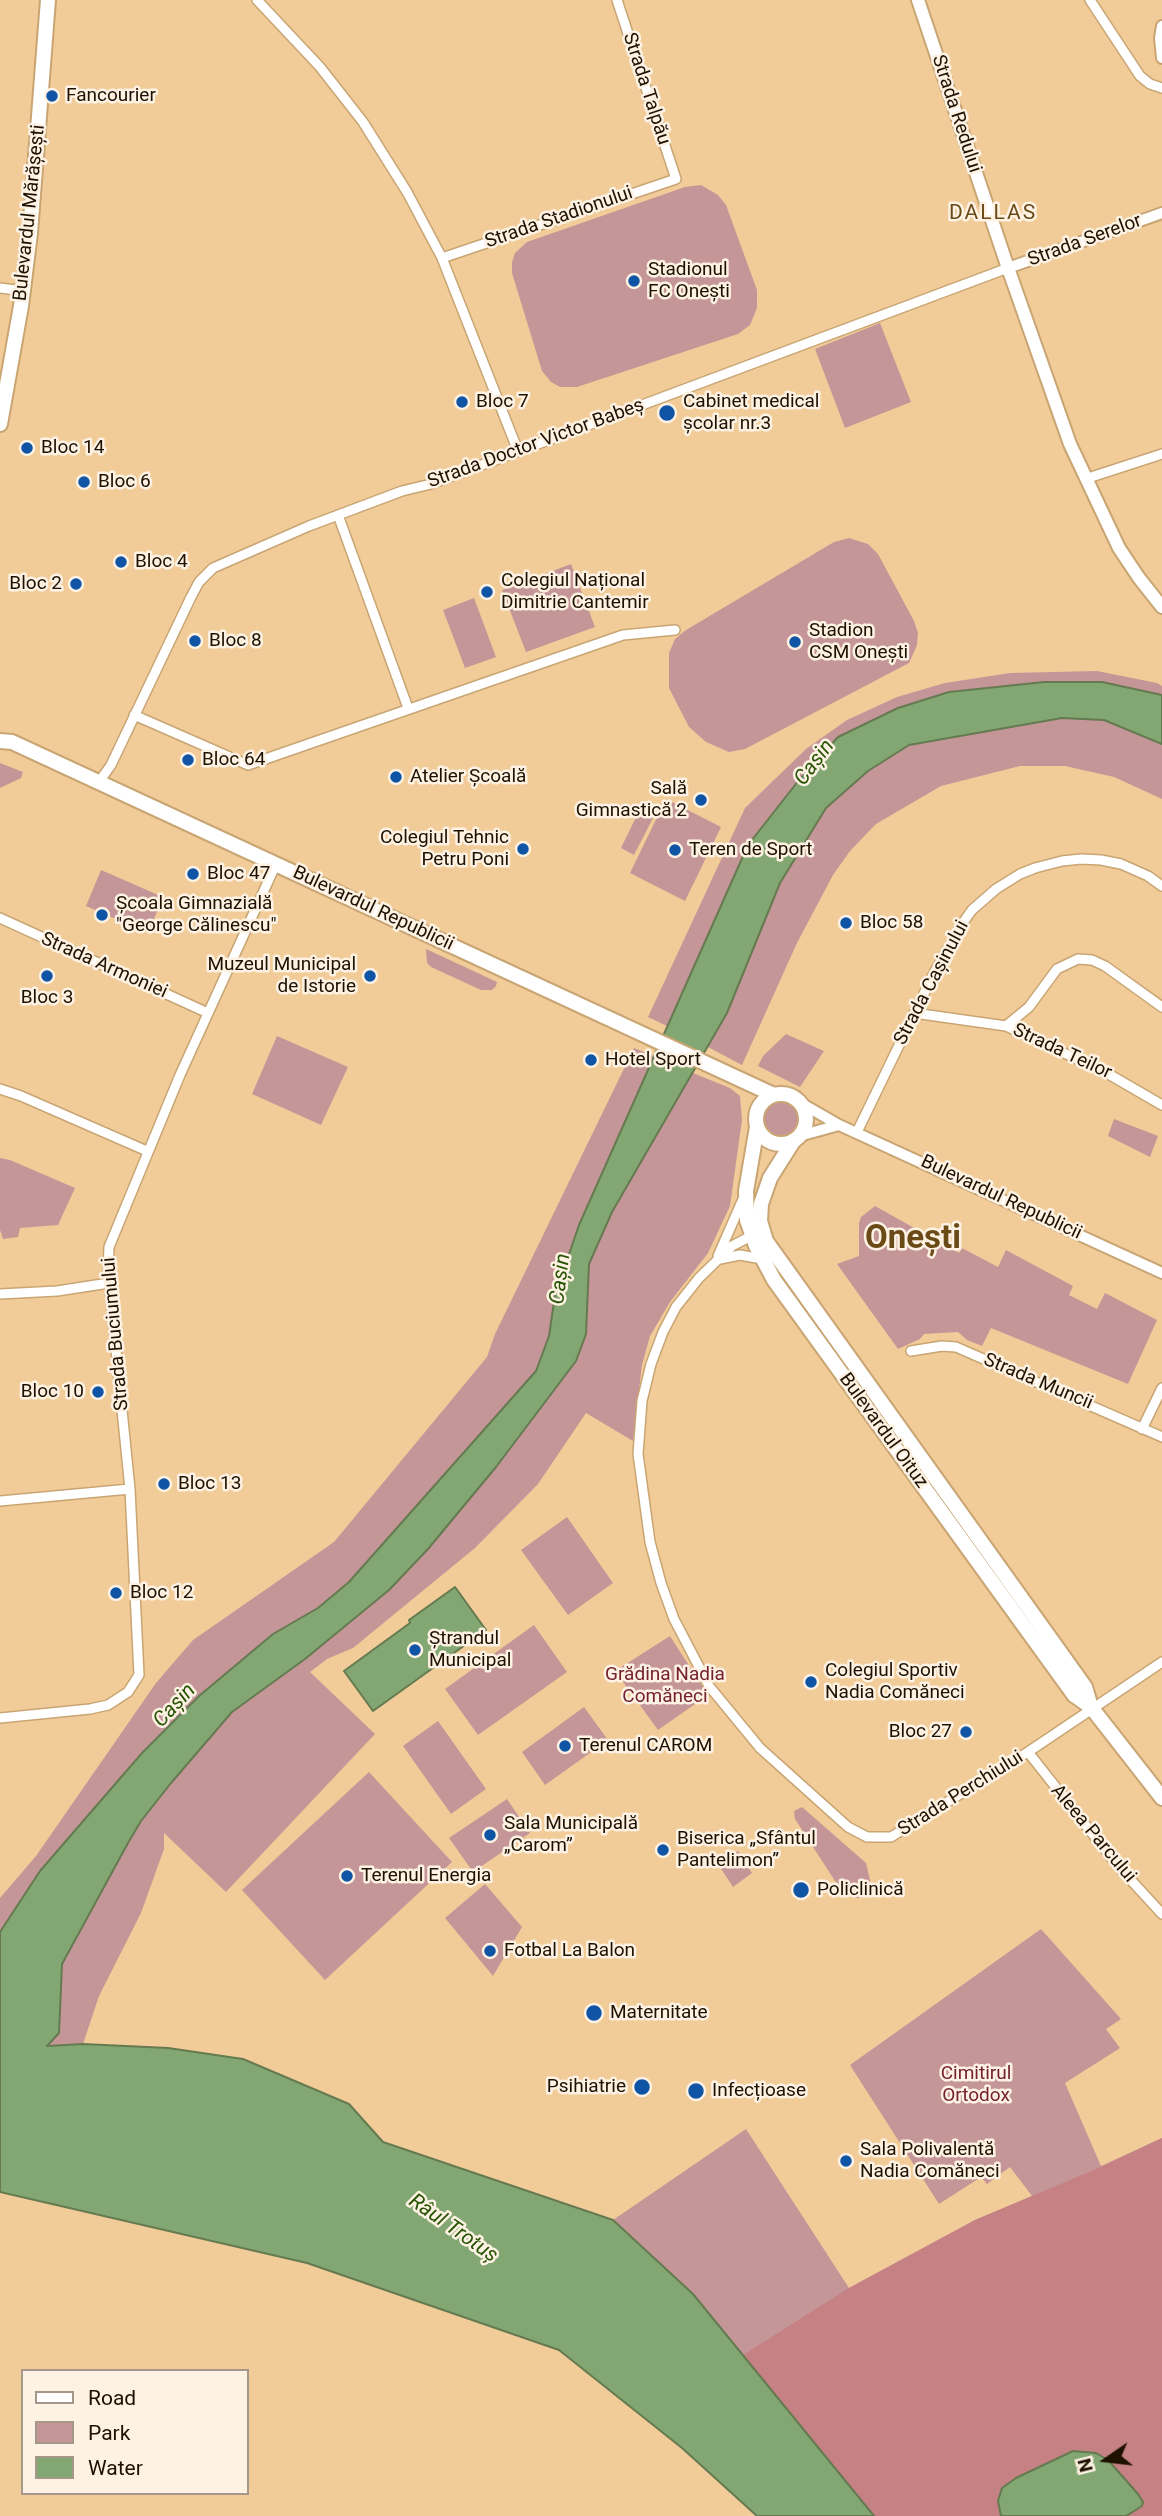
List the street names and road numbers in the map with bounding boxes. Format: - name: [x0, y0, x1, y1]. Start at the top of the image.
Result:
- street label: Strada Talpău: [617, 30, 675, 148]
- street label: Strada Redului: [926, 52, 986, 176]
- street label: Bulevardul Mărășești: [9, 124, 51, 302]
- street label: Strada Stadionului: [482, 182, 636, 254]
- street label: Strada Serelor: [1025, 210, 1145, 272]
- street label: Strada Doctor Victor Babeș: [425, 394, 647, 494]
- street label: Bulevardul Republicii: [289, 862, 457, 956]
- street label: Strada Cașinului: [890, 917, 974, 1049]
- street label: Strada Armoniei: [37, 928, 171, 1004]
- street label: Strada Teilor: [1009, 1019, 1115, 1085]
- street label: Bulevardul Republicii: [917, 1151, 1085, 1245]
- street label: Strada Buciumului: [98, 1256, 134, 1412]
- street label: Strada Muncii: [980, 1349, 1096, 1415]
- street label: Bulevardul Oituz: [834, 1369, 932, 1493]
- street label: Strada Perchiului: [894, 1746, 1028, 1842]
- street label: Aleea Parcului: [1045, 1780, 1141, 1888]

